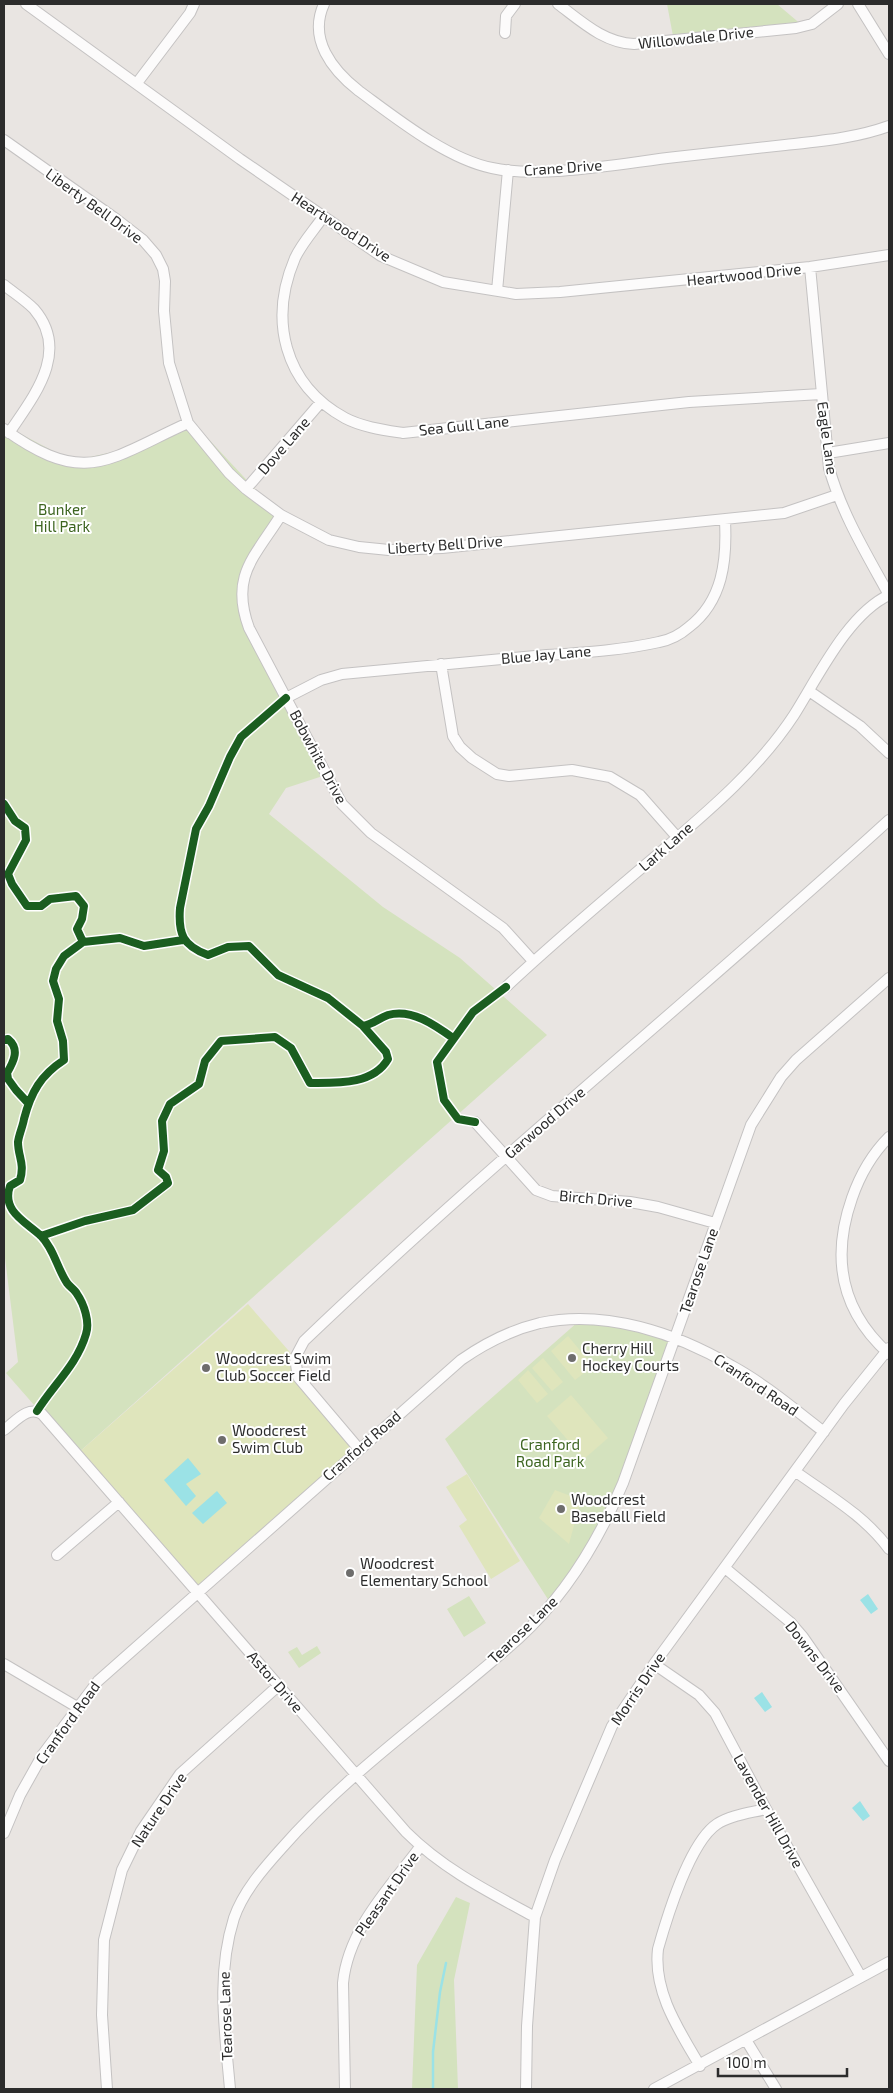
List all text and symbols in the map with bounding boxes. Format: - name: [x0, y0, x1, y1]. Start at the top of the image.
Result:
- street label: Willowdale Drive: [637, 22, 754, 52]
- street label: Crane Drive: [523, 155, 603, 179]
- street label: Liberty Bell Drive: [43, 164, 147, 246]
- street label: Heartwood Drive: [288, 187, 395, 265]
- street label: Heartwood Drive: [686, 259, 802, 289]
- street label: Eagle Lane: [814, 400, 842, 476]
- street label: Sea Gull Lane: [418, 411, 510, 439]
- street label: Dove Lane: [253, 413, 313, 478]
- park label: Bunker Hill Park: [34, 500, 91, 535]
- street label: Liberty Bell Drive: [387, 531, 503, 557]
- street label: Blue Jay Lane: [500, 641, 592, 667]
- street label: Bobwhite Drive: [287, 706, 351, 807]
- street label: Lark Lane: [635, 818, 696, 875]
- street label: Garwood Drive: [500, 1082, 588, 1162]
- street label: Birch Drive: [559, 1186, 634, 1210]
- street label: Tearose Lane: [675, 1225, 721, 1316]
- place label: Cherry Hill Hockey Courts: [582, 1339, 679, 1374]
- place label: Woodcrest Swim Club Soccer Field: [216, 1349, 331, 1384]
- street label: Cranford Road: [711, 1349, 802, 1419]
- marker: Cherry Hill Hockey Courts: [566, 1352, 578, 1364]
- marker: Woodcrest Swim Club Soccer Field: [200, 1362, 212, 1374]
- street label: Cranford Road: [318, 1406, 404, 1484]
- place label: Woodcrest Swim Club: [232, 1421, 306, 1456]
- marker: Woodcrest Swim Club: [216, 1434, 228, 1446]
- park label: Cranford Road Park: [516, 1435, 585, 1470]
- place label: Woodcrest Baseball Field: [571, 1490, 666, 1525]
- marker: Woodcrest Baseball Field: [555, 1503, 567, 1515]
- place label: Woodcrest Elementary School: [360, 1554, 488, 1589]
- marker: Woodcrest Elementary School: [344, 1567, 356, 1579]
- street label: Tearose Lane: [484, 1592, 561, 1667]
- street label: Downs Drive: [782, 1617, 849, 1696]
- street label: Astor Drive: [244, 1647, 307, 1716]
- street label: Morris Drive: [606, 1649, 668, 1728]
- street label: Cranford Road: [31, 1677, 103, 1767]
- street label: Lavender Hill Drive: [730, 1750, 808, 1871]
- street label: Nature Drive: [127, 1769, 190, 1850]
- street label: Pleasant Drive: [350, 1848, 422, 1939]
- street label: Tearose Lane: [214, 1971, 236, 2061]
- scale bar: [718, 2046, 847, 2078]
- text: 100 m: [726, 2053, 767, 2071]

